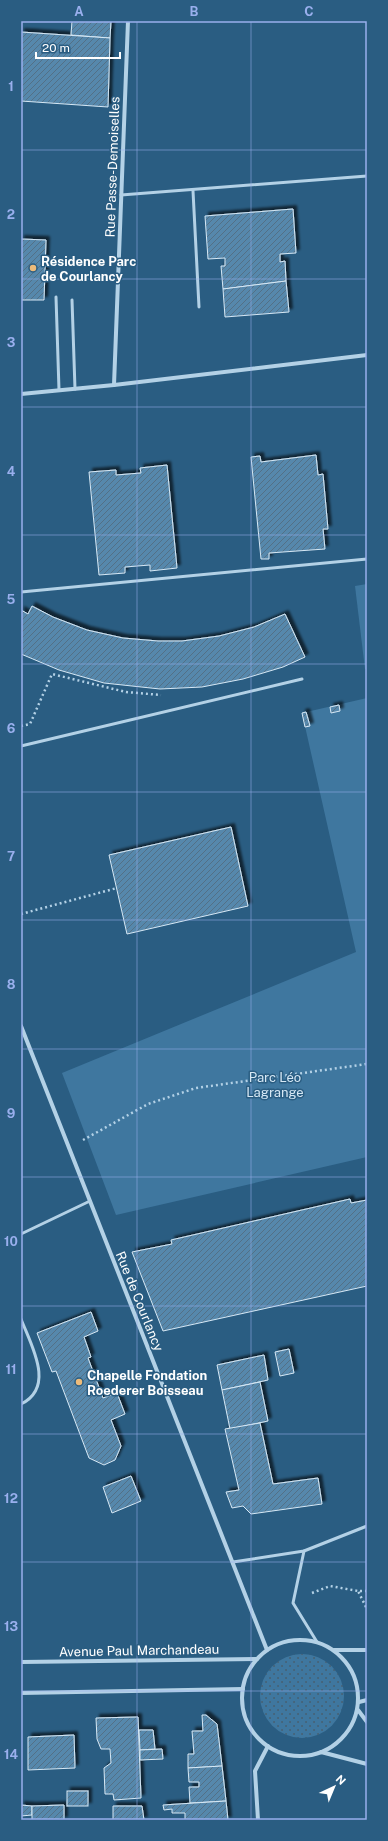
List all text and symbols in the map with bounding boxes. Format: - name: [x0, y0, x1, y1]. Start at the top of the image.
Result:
- text: A: [74, 4, 84, 19]
- text: B: [190, 4, 199, 19]
- text: C: [304, 4, 314, 19]
- scale bar: [36, 34, 120, 60]
- text: 20 m: [42, 41, 70, 55]
- text: 1: [8, 79, 14, 94]
- street label: Rue Passe-Demoiselles: [103, 96, 122, 238]
- text: 2: [7, 207, 15, 222]
- place label: Résidence Parc de Courlancy: [41, 254, 136, 284]
- marker: Résidence Parc de Courlancy: [28, 263, 38, 273]
- text: 3: [7, 335, 16, 350]
- text: 4: [7, 464, 16, 479]
- text: 5: [7, 592, 16, 607]
- text: 6: [7, 721, 16, 736]
- text: 7: [7, 849, 15, 864]
- text: 8: [7, 977, 16, 992]
- park label: Parc Léo Lagrange: [246, 1070, 304, 1100]
- text: 9: [7, 1106, 15, 1121]
- text: 10: [4, 1234, 18, 1249]
- street label: Rue de Courlancy: [113, 1249, 166, 1353]
- text: 11: [5, 1362, 17, 1377]
- place label: Chapelle Fondation Roederer Boisseau: [87, 1368, 207, 1398]
- marker: Chapelle Fondation Roederer Boisseau: [74, 1377, 84, 1387]
- text: 12: [4, 1491, 18, 1506]
- text: 13: [4, 1619, 18, 1634]
- street label: Avenue Paul Marchandeau: [59, 1642, 219, 1659]
- text: 14: [4, 1747, 19, 1762]
- north arrow: [314, 1767, 354, 1807]
- text: N: [334, 1773, 348, 1787]

